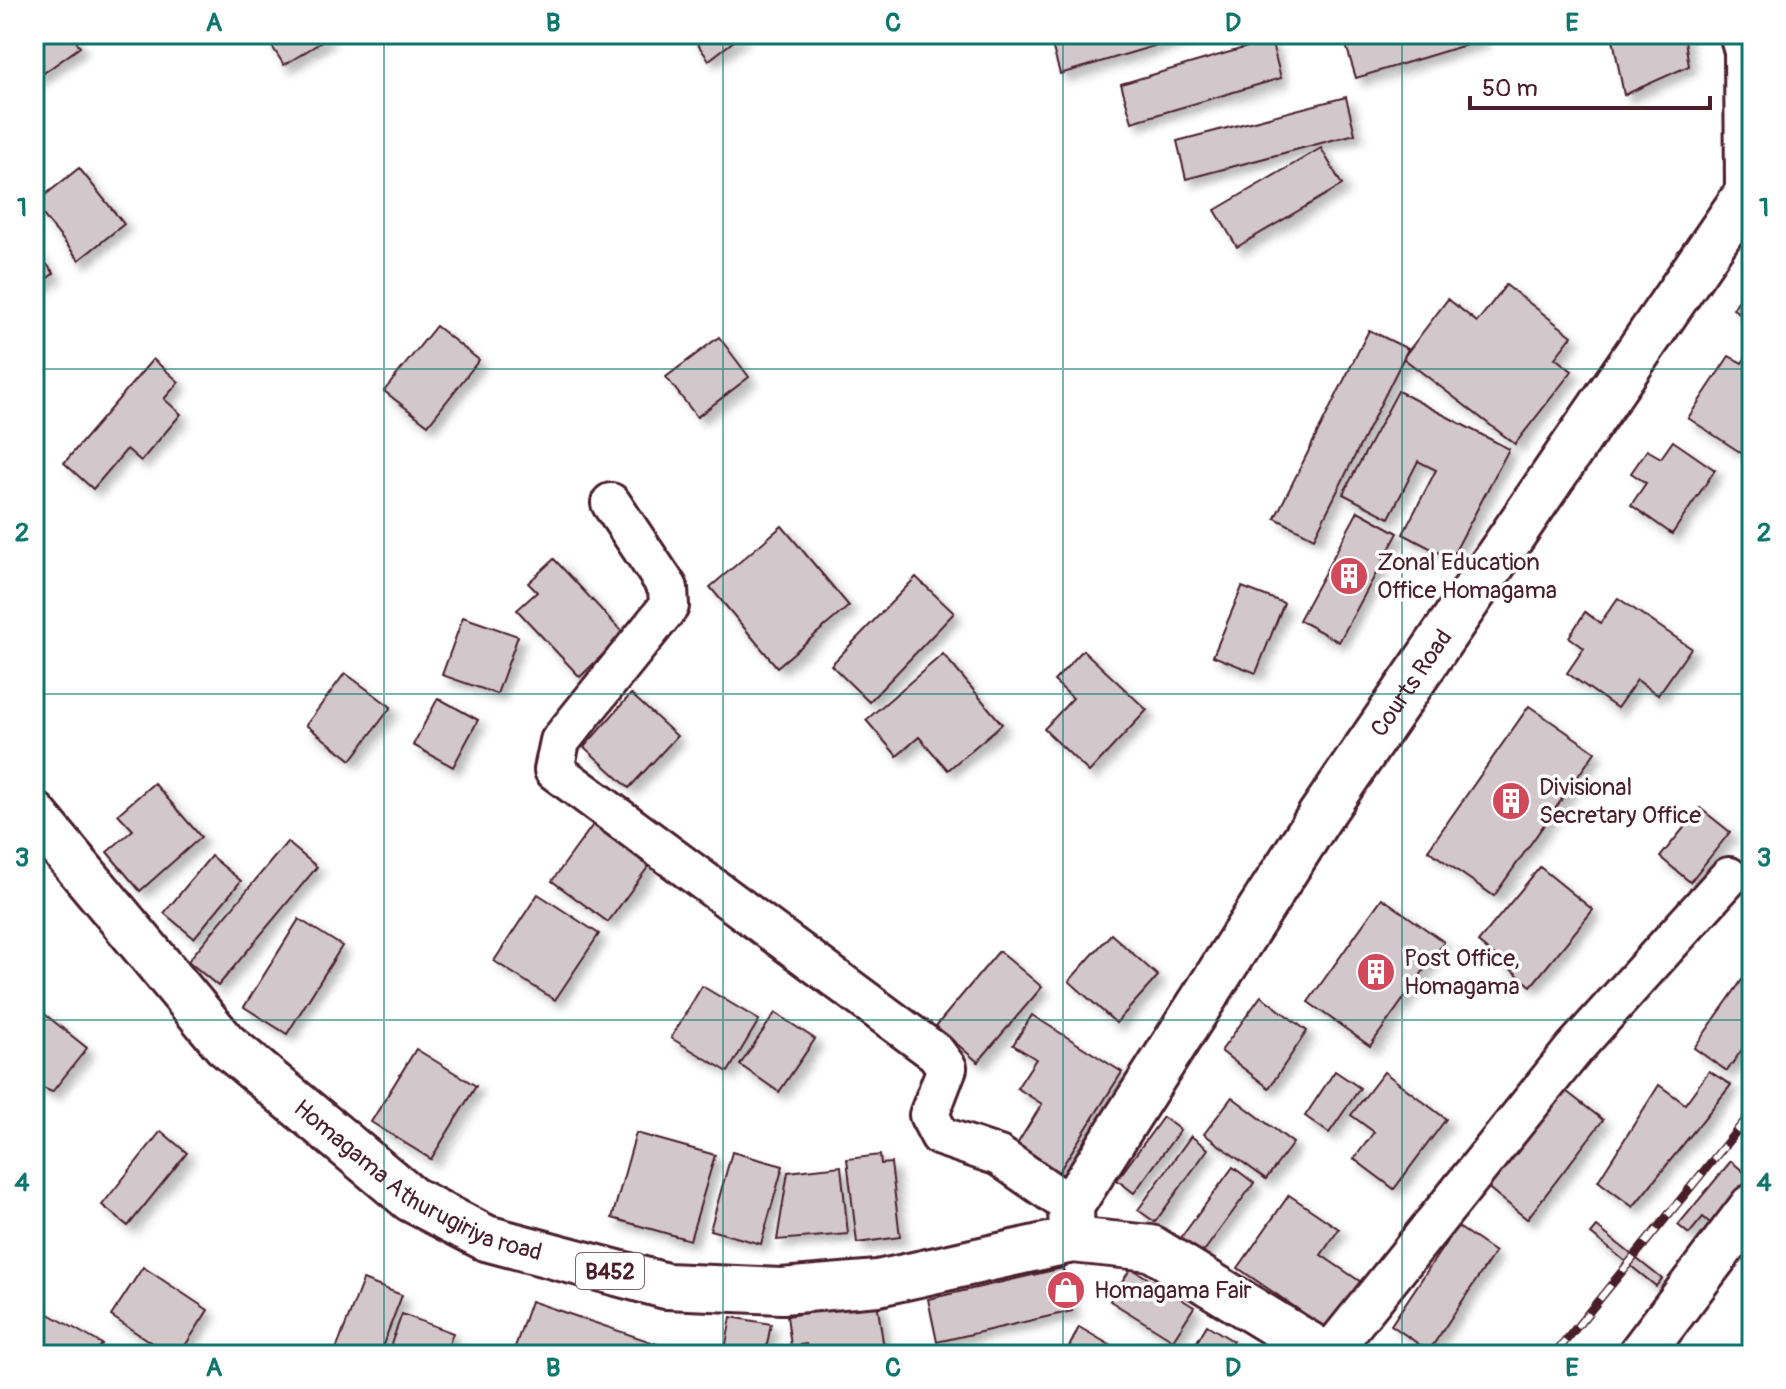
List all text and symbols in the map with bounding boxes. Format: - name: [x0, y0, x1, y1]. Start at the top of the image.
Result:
- text: A: [206, 7, 223, 39]
- text: B: [546, 7, 560, 39]
- text: C: [885, 7, 901, 39]
- text: D: [1225, 7, 1241, 39]
- text: E: [1565, 7, 1579, 39]
- scale bar: [1470, 60, 1710, 110]
- text: 50 m: [1482, 74, 1538, 103]
- text: 1: [17, 192, 27, 224]
- text: 1: [1759, 192, 1769, 224]
- text: 2: [15, 517, 29, 549]
- text: 2: [1757, 517, 1771, 549]
- place label: Zonal Education Office Homagama: [1377, 548, 1557, 605]
- building icon: Zonal Education Office Homagama: [1328, 555, 1370, 597]
- street label: Courts Road: [1365, 624, 1459, 743]
- place label: Divisional Secretary Office: [1539, 773, 1701, 830]
- building icon: Divisional Secretary Office: [1490, 780, 1532, 822]
- text: 3: [15, 842, 29, 874]
- text: 3: [1757, 842, 1771, 874]
- place label: Post Office, Homagama: [1404, 944, 1520, 1001]
- building icon: Post Office, Homagama: [1355, 951, 1397, 993]
- street label: Homagama Athurugiriya road: [288, 1093, 545, 1267]
- text: 4: [14, 1167, 30, 1199]
- text: 4: [1756, 1167, 1772, 1199]
- road number: B452: [576, 1253, 644, 1289]
- shop icon: Homagama Fair: [1045, 1269, 1087, 1311]
- place label: Homagama Fair: [1094, 1276, 1252, 1305]
- text: A: [206, 1352, 223, 1384]
- text: B: [546, 1352, 560, 1384]
- text: C: [885, 1352, 901, 1384]
- text: D: [1225, 1352, 1241, 1384]
- text: E: [1565, 1352, 1579, 1384]

